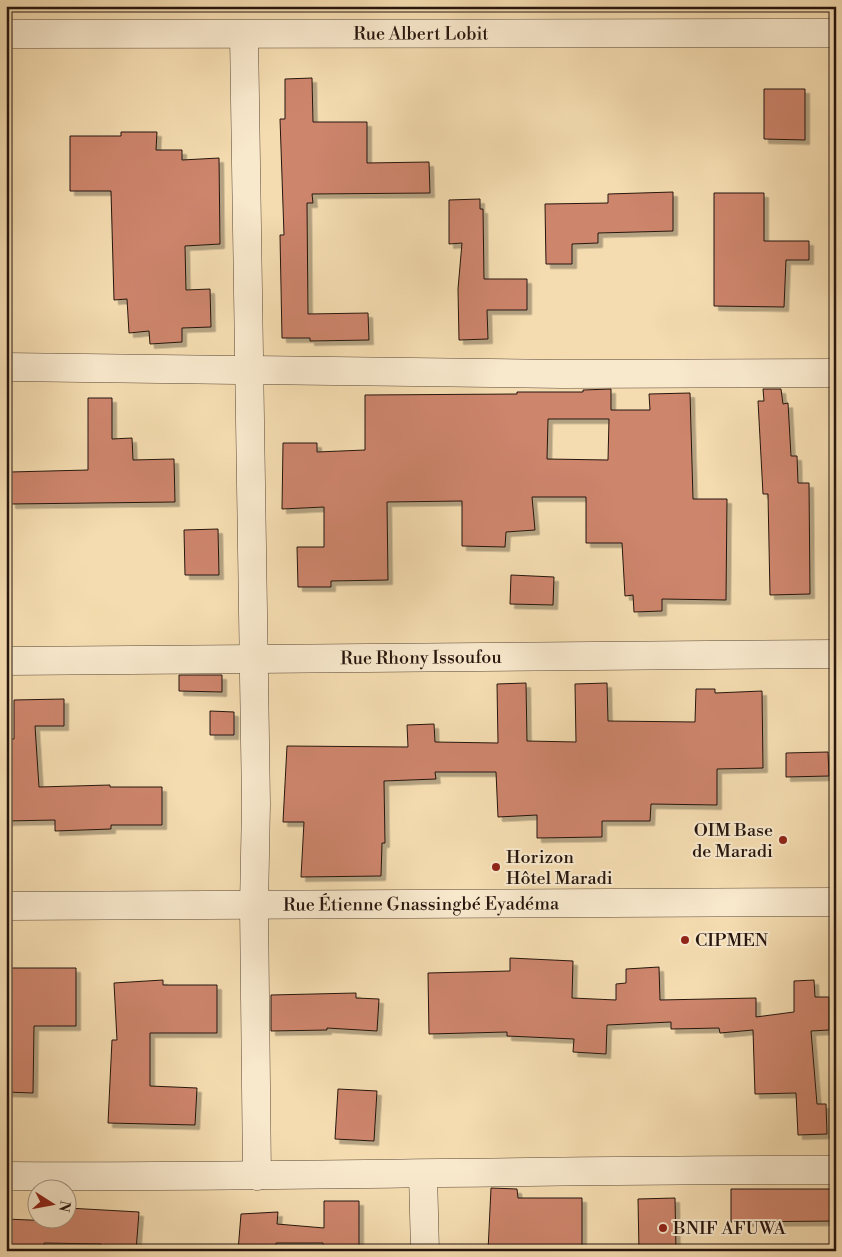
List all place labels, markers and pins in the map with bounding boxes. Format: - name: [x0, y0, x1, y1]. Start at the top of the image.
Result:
- place label: OIM Base de Maradi: [692, 819, 773, 863]
- marker: OIM Base de Maradi: [777, 834, 789, 846]
- place label: Horizon Hôtel Maradi: [506, 846, 613, 890]
- marker: Horizon Hôtel Maradi: [490, 861, 502, 873]
- place label: CIPMEN: [695, 929, 769, 952]
- marker: CIPMEN: [679, 934, 691, 946]
- place label: BNIF AFUWA: [672, 1217, 787, 1240]
- marker: BNIF AFUWA: [657, 1222, 669, 1234]

